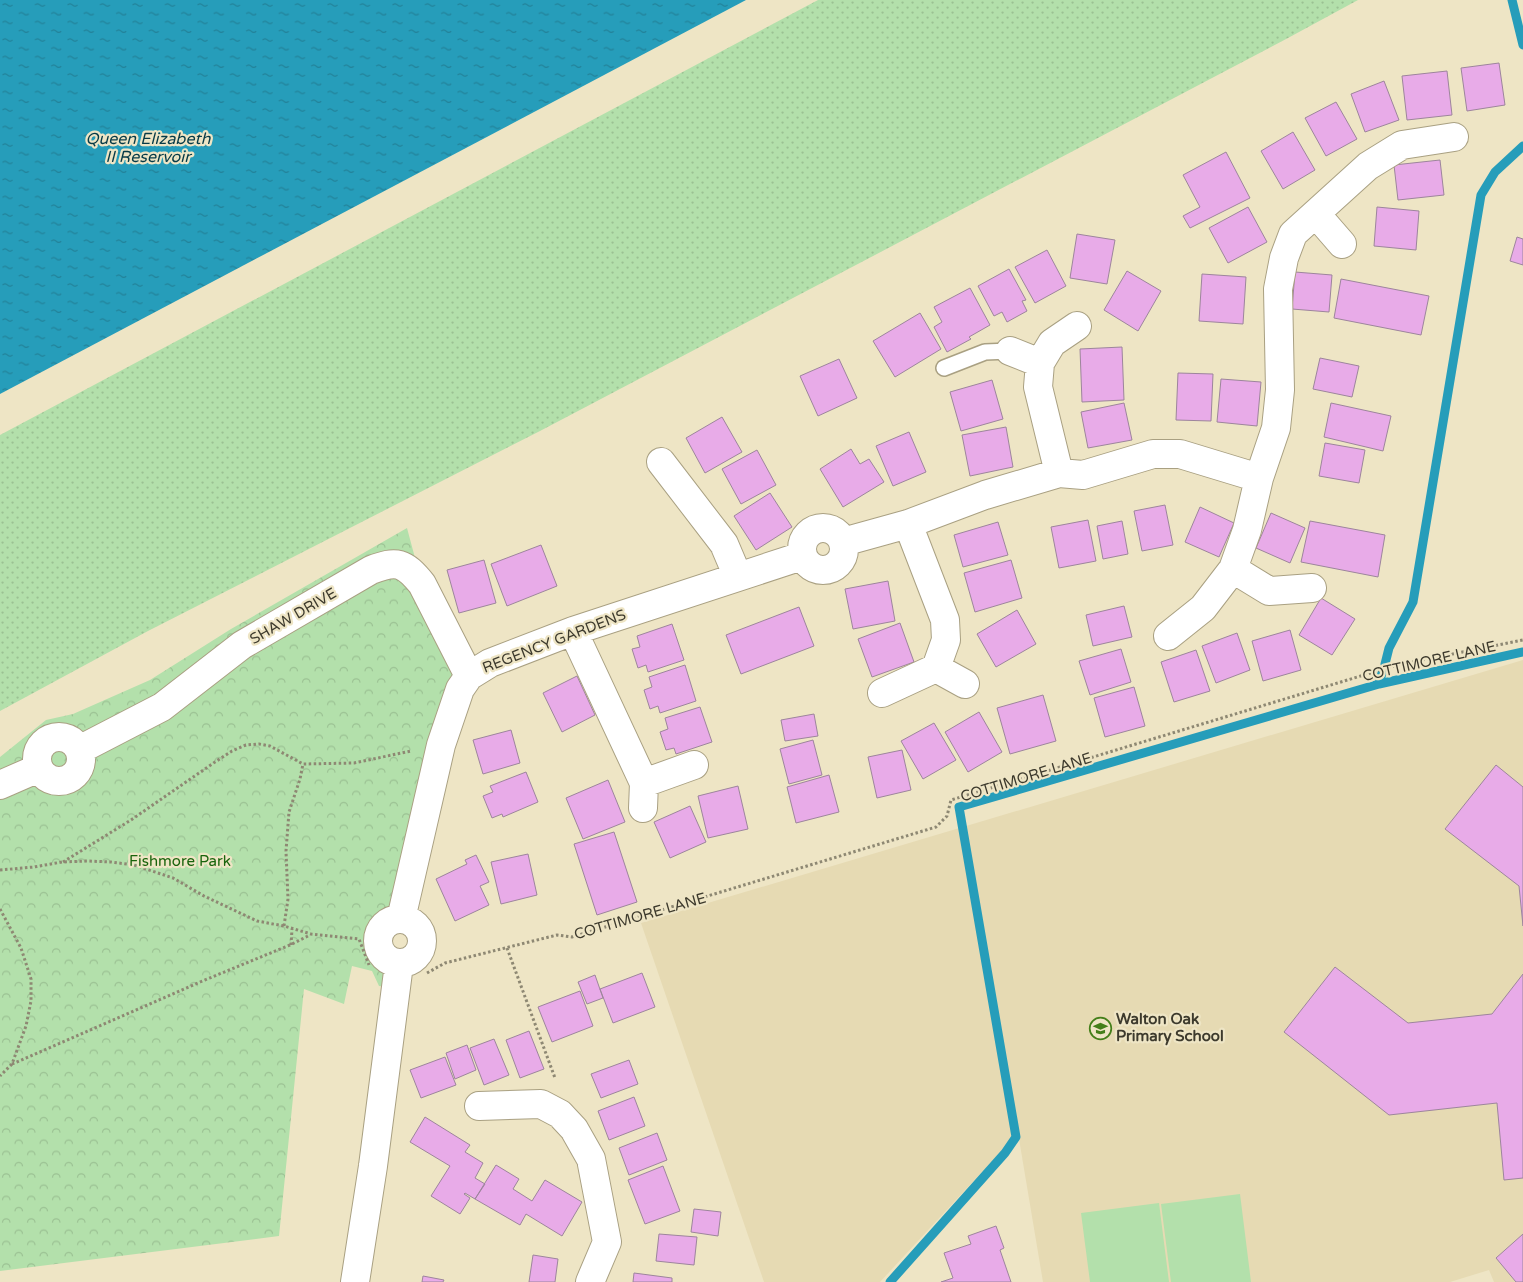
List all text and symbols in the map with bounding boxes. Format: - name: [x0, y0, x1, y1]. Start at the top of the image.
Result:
- water label: Queen Elizabeth II Reservoir: [86, 129, 212, 167]
- street label: SHAW DRIVE: [246, 584, 340, 648]
- street label: REGENCY GARDENS: [480, 605, 628, 677]
- street label: COTTIMORE LANE: [1361, 637, 1497, 685]
- street label: COTTIMORE LANE: [958, 748, 1094, 806]
- park label: Fishmore Park: [129, 852, 231, 870]
- street label: COTTIMORE LANE: [572, 889, 708, 943]
- place label: Walton Oak Primary School: [1116, 1010, 1224, 1046]
- school or university icon: Walton Oak Primary School: [1088, 1016, 1112, 1040]

